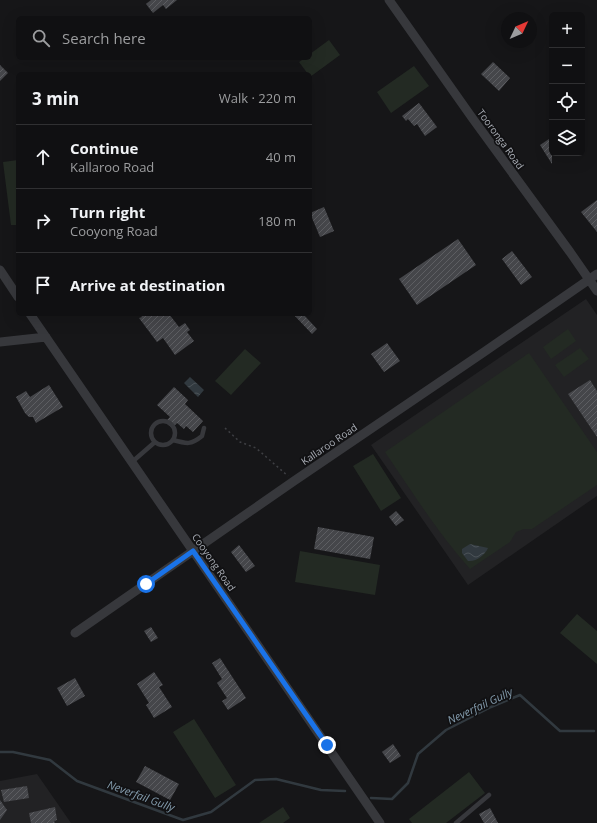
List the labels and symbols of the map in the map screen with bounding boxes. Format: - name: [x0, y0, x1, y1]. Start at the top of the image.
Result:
- north arrow: [501, 12, 537, 48]
- street label: Tooronga Road: [474, 106, 528, 172]
- street label: Kallaroo Road: [298, 420, 360, 468]
- street label: Cooyong Road: [189, 530, 239, 594]
- route start: [137, 575, 155, 593]
- water label: Neverfail Gully: [445, 683, 516, 727]
- route end: [318, 736, 336, 754]
- water label: Neverfail Gully: [105, 776, 178, 815]

